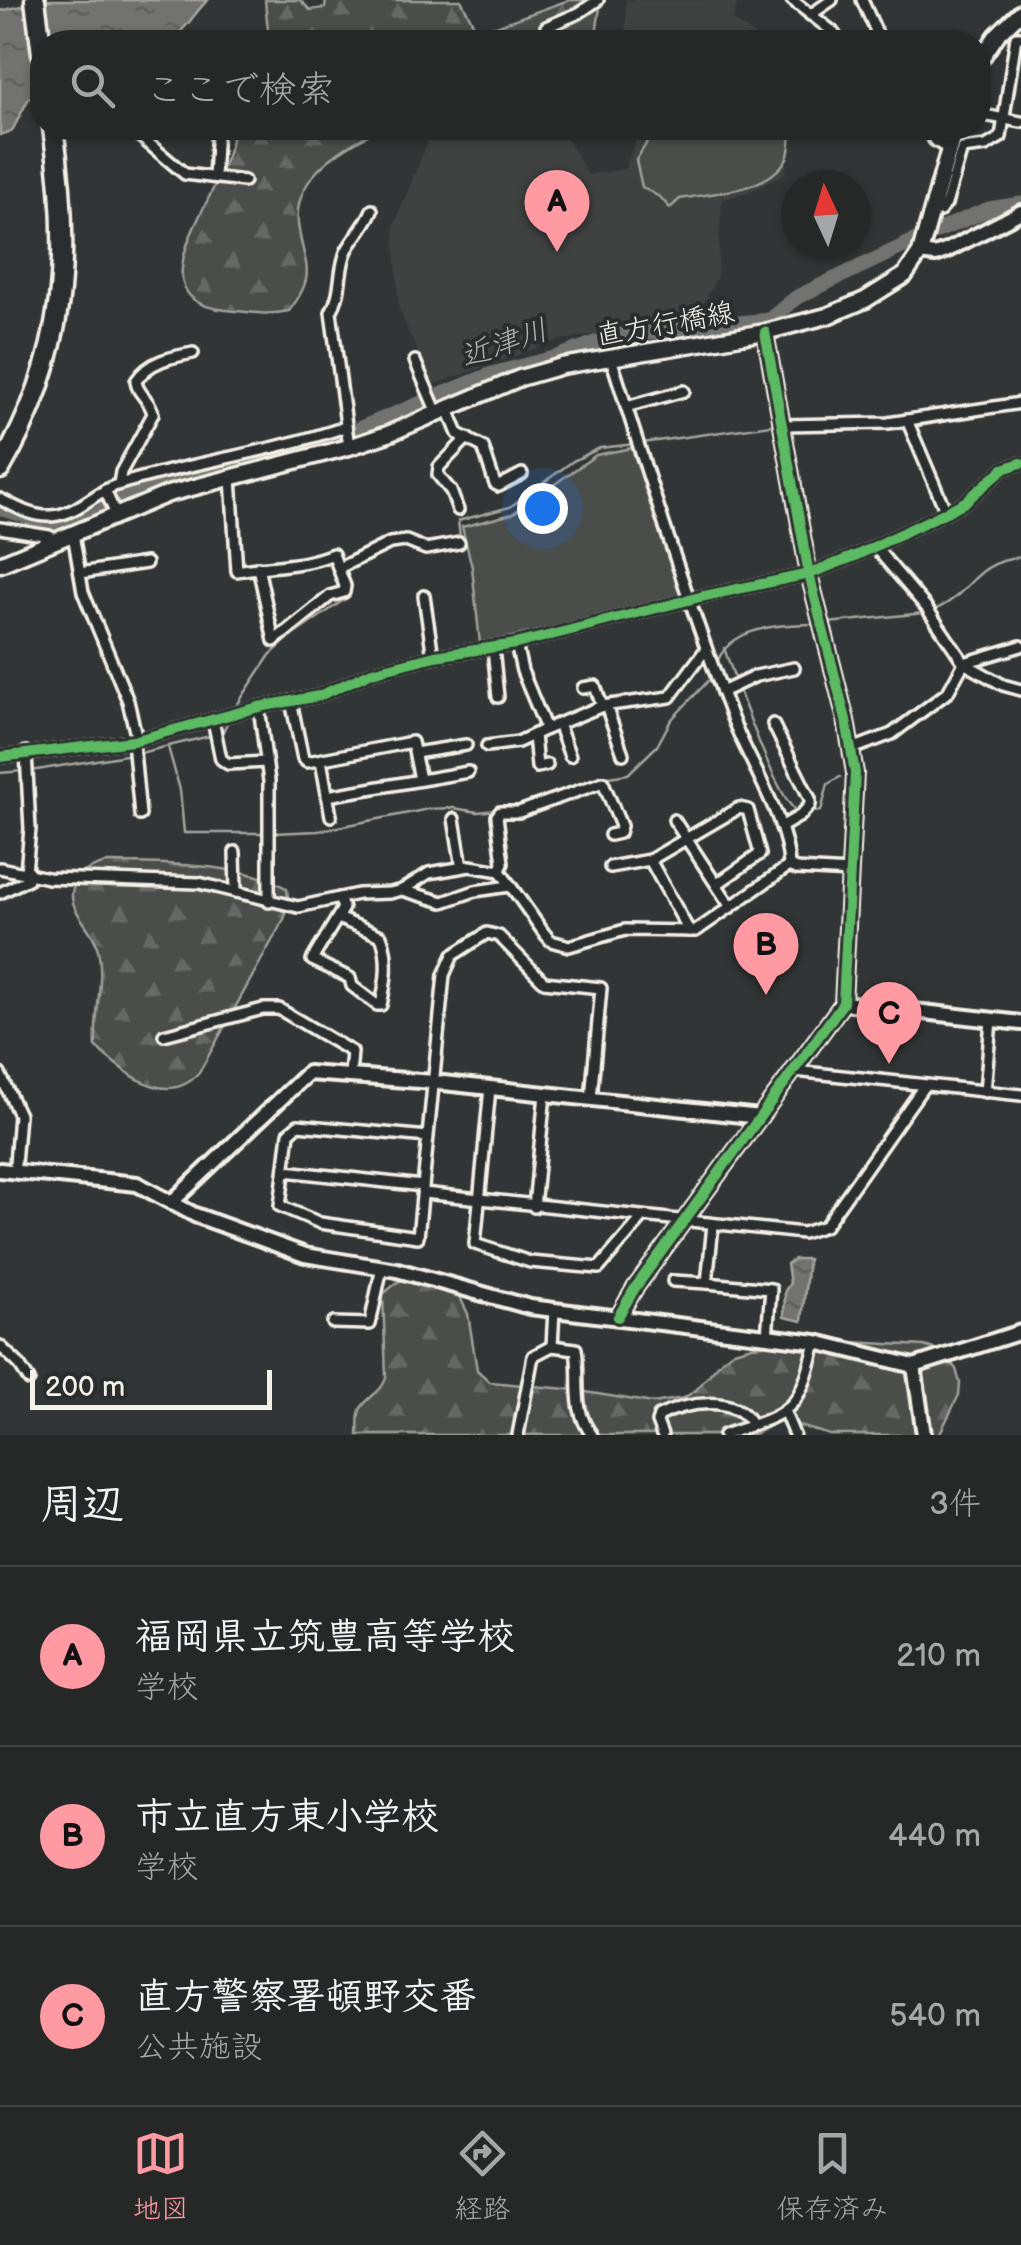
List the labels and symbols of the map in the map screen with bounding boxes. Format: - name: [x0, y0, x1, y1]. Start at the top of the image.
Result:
- pin: A: [524, 170, 590, 252]
- north arrow: [781, 170, 871, 260]
- street label: 直方行橋線: [593, 296, 737, 353]
- water label: 近津川: [456, 312, 553, 376]
- your location: [517, 483, 568, 534]
- pin: B: [734, 912, 798, 995]
- pin: C: [856, 982, 922, 1064]
- scale bar: [30, 1365, 272, 1410]

